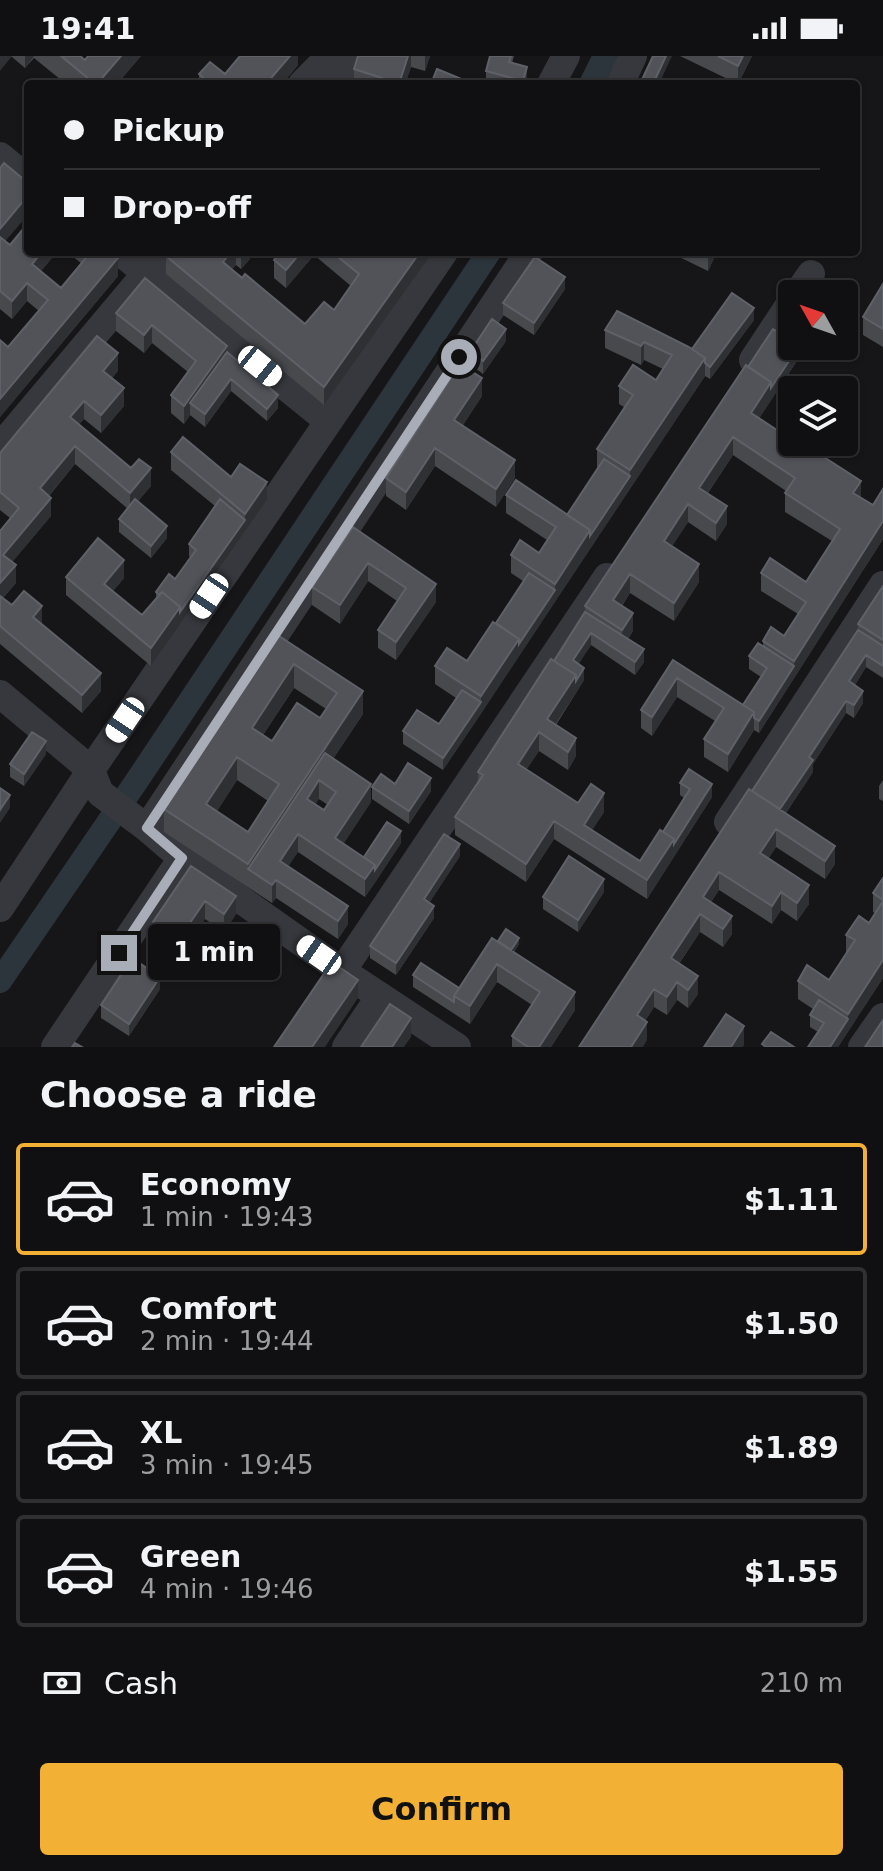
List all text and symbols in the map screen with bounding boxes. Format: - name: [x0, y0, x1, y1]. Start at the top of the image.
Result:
- text: 19:41: [40, 11, 136, 46]
- text: Pickup: [112, 113, 225, 148]
- text: Drop-off: [112, 190, 251, 225]
- north arrow: [778, 280, 858, 360]
- map controls: [778, 280, 858, 456]
- route start: [441, 339, 477, 375]
- car: [234, 342, 286, 390]
- button: layers: [778, 376, 858, 456]
- car: [186, 569, 232, 623]
- car: [102, 693, 148, 747]
- callout: 1 min: [147, 925, 279, 981]
- car: [292, 931, 346, 979]
- route end: [101, 935, 137, 971]
- text: 1 min: [173, 937, 255, 967]
- text: Choose a ride: [40, 1074, 317, 1115]
- icon: car: [44, 1163, 116, 1235]
- text: Economy: [140, 1167, 292, 1202]
- text: $1.11: [744, 1182, 839, 1217]
- text: 1 min · 19:43: [140, 1202, 314, 1232]
- icon: car: [44, 1287, 116, 1359]
- text: Comfort: [140, 1291, 277, 1326]
- text: $1.50: [744, 1306, 839, 1341]
- text: 2 min · 19:44: [140, 1326, 314, 1356]
- icon: car: [44, 1411, 116, 1483]
- text: XL: [140, 1415, 182, 1450]
- text: $1.89: [744, 1430, 839, 1465]
- text: 3 min · 19:45: [140, 1450, 314, 1480]
- icon: car: [44, 1535, 116, 1607]
- text: Green: [140, 1539, 241, 1574]
- text: $1.55: [744, 1554, 839, 1589]
- text: 4 min · 19:46: [140, 1574, 314, 1604]
- icon: cash: [40, 1661, 84, 1705]
- text: Cash: [104, 1666, 178, 1701]
- text: 210 m: [760, 1668, 843, 1698]
- button: Confirm: [40, 1763, 843, 1855]

